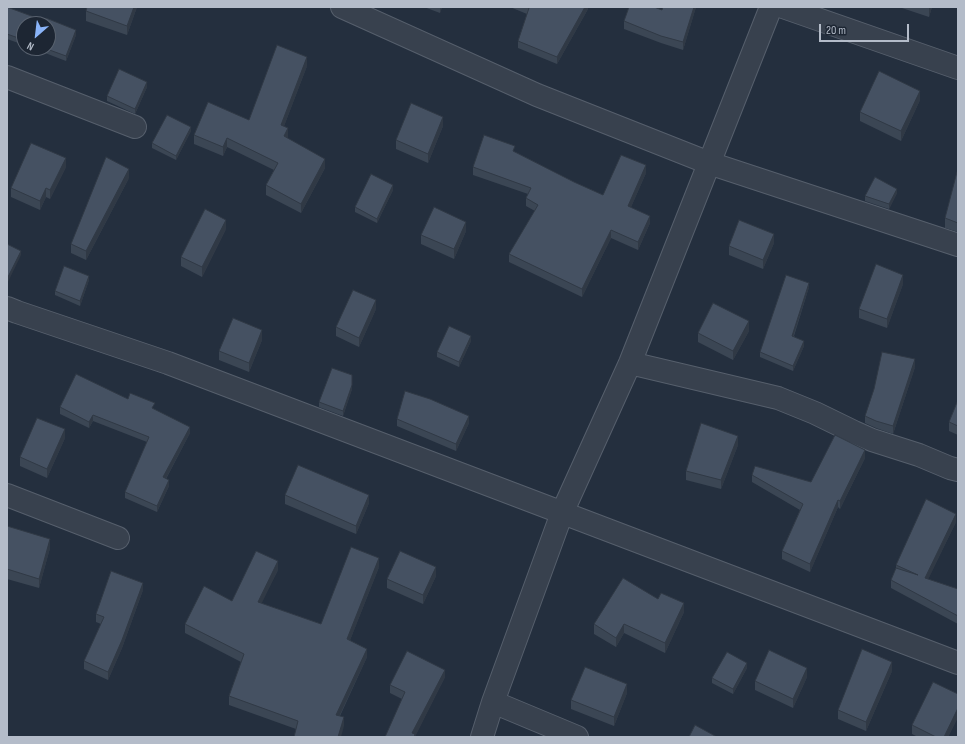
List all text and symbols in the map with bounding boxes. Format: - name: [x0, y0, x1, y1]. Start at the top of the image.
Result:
- north arrow: [16, 16, 56, 56]
- scale bar: [821, 16, 911, 42]
- text: 20 m: [826, 23, 846, 38]
- text: N: [25, 39, 36, 53]

